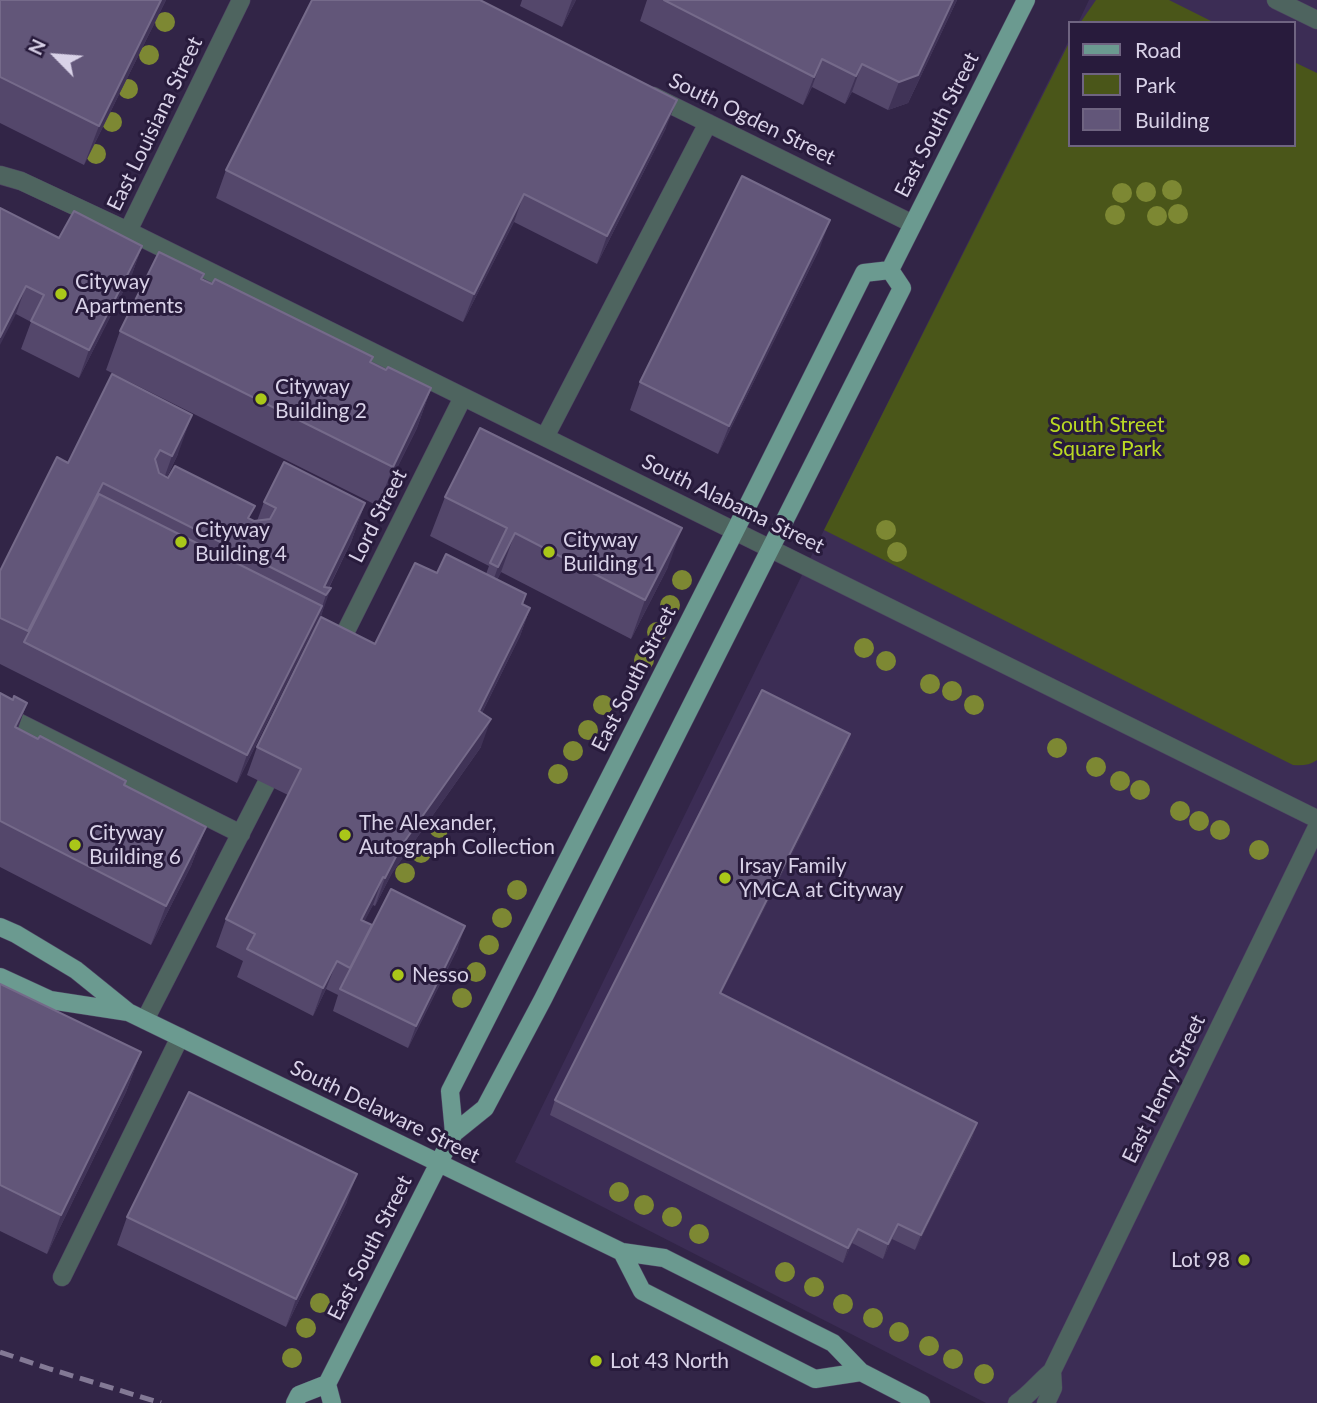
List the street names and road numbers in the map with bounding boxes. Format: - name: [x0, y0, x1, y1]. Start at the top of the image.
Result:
- street label: East Louisiana Street: [102, 33, 208, 215]
- street label: East South Street: [890, 48, 984, 202]
- street label: South Ogden Street: [665, 68, 839, 170]
- street label: South Alabama Street: [638, 449, 828, 559]
- street label: Lord Street: [344, 465, 412, 567]
- street label: East South Street: [587, 602, 681, 756]
- street label: East Henry Street: [1117, 1011, 1211, 1167]
- street label: South Delaware Street: [286, 1055, 484, 1169]
- street label: East South Street: [323, 1171, 417, 1325]

